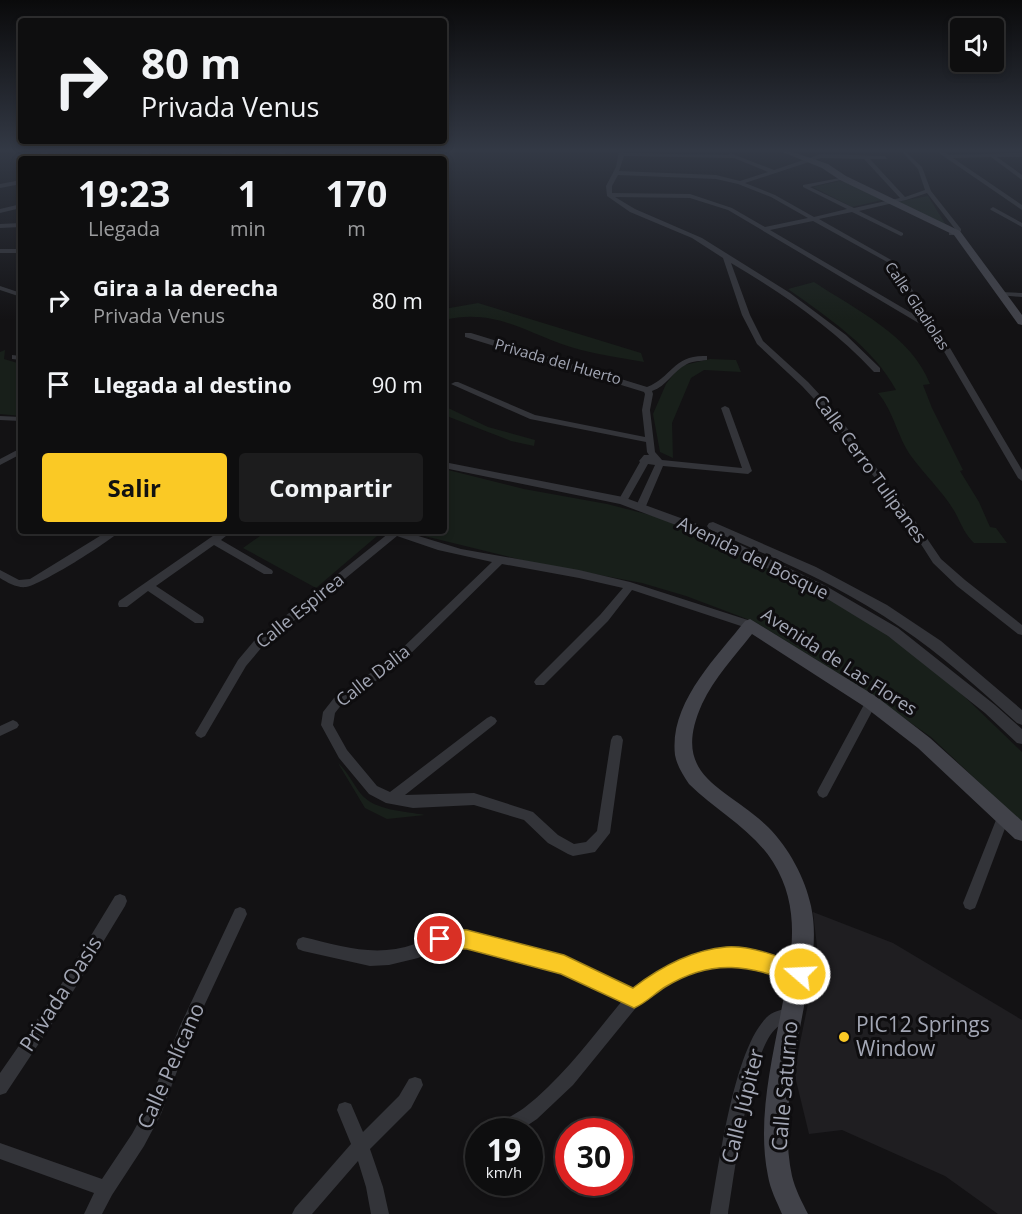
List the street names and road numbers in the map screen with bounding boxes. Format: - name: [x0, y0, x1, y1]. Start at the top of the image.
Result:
- street label: Calle Gladiolas: [881, 258, 955, 353]
- street label: Privada del Huerto: [493, 333, 624, 389]
- street label: Calle Cerro Tulipanes: [809, 389, 933, 547]
- street label: Avenida del Bosque: [674, 510, 833, 604]
- street label: Calle Espirea: [250, 567, 348, 653]
- street label: Avenida de Las Flores: [757, 602, 922, 720]
- street label: Calle Dalia: [331, 639, 414, 712]
- street label: Privada Oasis: [12, 930, 108, 1056]
- street label: Calle Pelícano: [130, 998, 210, 1133]
- street label: Calle Saturno: [764, 1020, 804, 1152]
- street label: Calle Júpiter: [714, 1045, 770, 1166]

